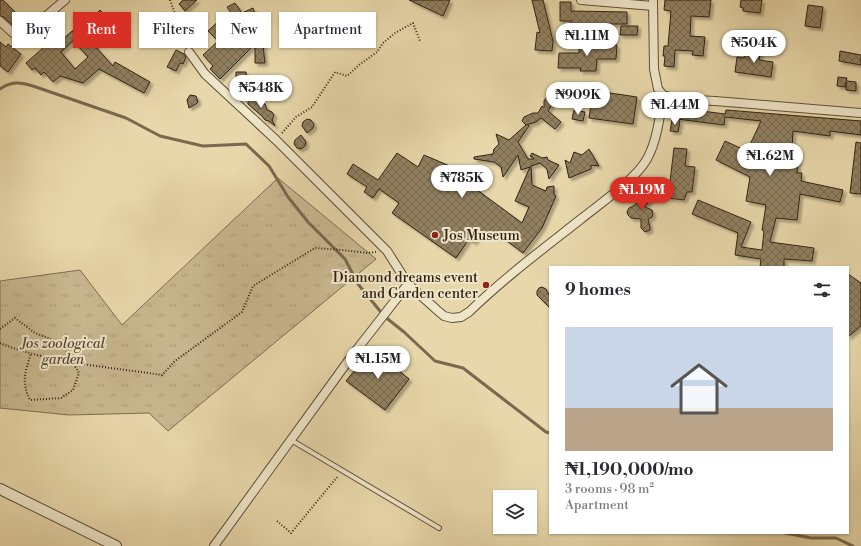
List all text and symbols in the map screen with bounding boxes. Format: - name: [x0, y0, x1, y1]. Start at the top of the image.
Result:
- chip: Buy: [12, 12, 65, 48]
- chip: Rent: [73, 12, 131, 48]
- chip: Filters: [139, 12, 208, 48]
- chip: New: [216, 12, 271, 48]
- chip: Apartment: [279, 12, 376, 48]
- pin: ₦1.11M: [554, 23, 620, 57]
- text: ₦1.11M: [565, 28, 609, 44]
- pin: ₦504K: [726, 30, 782, 64]
- text: ₦504K: [731, 35, 777, 51]
- pin: ₦548K: [233, 75, 289, 109]
- text: ₦548K: [238, 80, 284, 96]
- pin: ₦909K: [550, 82, 606, 116]
- text: ₦909K: [555, 87, 601, 103]
- pin: ₦1.44M: [642, 92, 708, 126]
- text: ₦1.44M: [650, 97, 700, 113]
- pin: ₦1.62M: [737, 143, 803, 177]
- text: ₦1.62M: [746, 148, 794, 164]
- pin: ₦785K: [434, 165, 490, 199]
- text: ₦785K: [440, 170, 484, 186]
- pin: ₦1.19M: [609, 177, 675, 211]
- text: ₦1.19M: [619, 182, 665, 198]
- place label: Jos Museum: [442, 227, 520, 245]
- marker: Jos Museum: [430, 230, 440, 240]
- place label: Diamond dreams event and Garden center: [333, 269, 478, 303]
- text: 9 homes: [565, 279, 631, 301]
- icon: filters: [811, 279, 833, 301]
- marker: Diamond dreams event and Garden center: [481, 280, 491, 290]
- park label: Jos zoological garden: [19, 335, 105, 369]
- pin: ₦1.15M: [345, 346, 411, 380]
- text: ₦1.15M: [355, 351, 401, 367]
- icon: home: [663, 353, 735, 425]
- text: ₦1,190,000/mo: [565, 459, 693, 481]
- text: 3 rooms · 98 m²: [565, 481, 654, 497]
- map controls: [493, 490, 537, 534]
- button: layers: [493, 490, 537, 534]
- text: Apartment: [565, 497, 629, 513]

